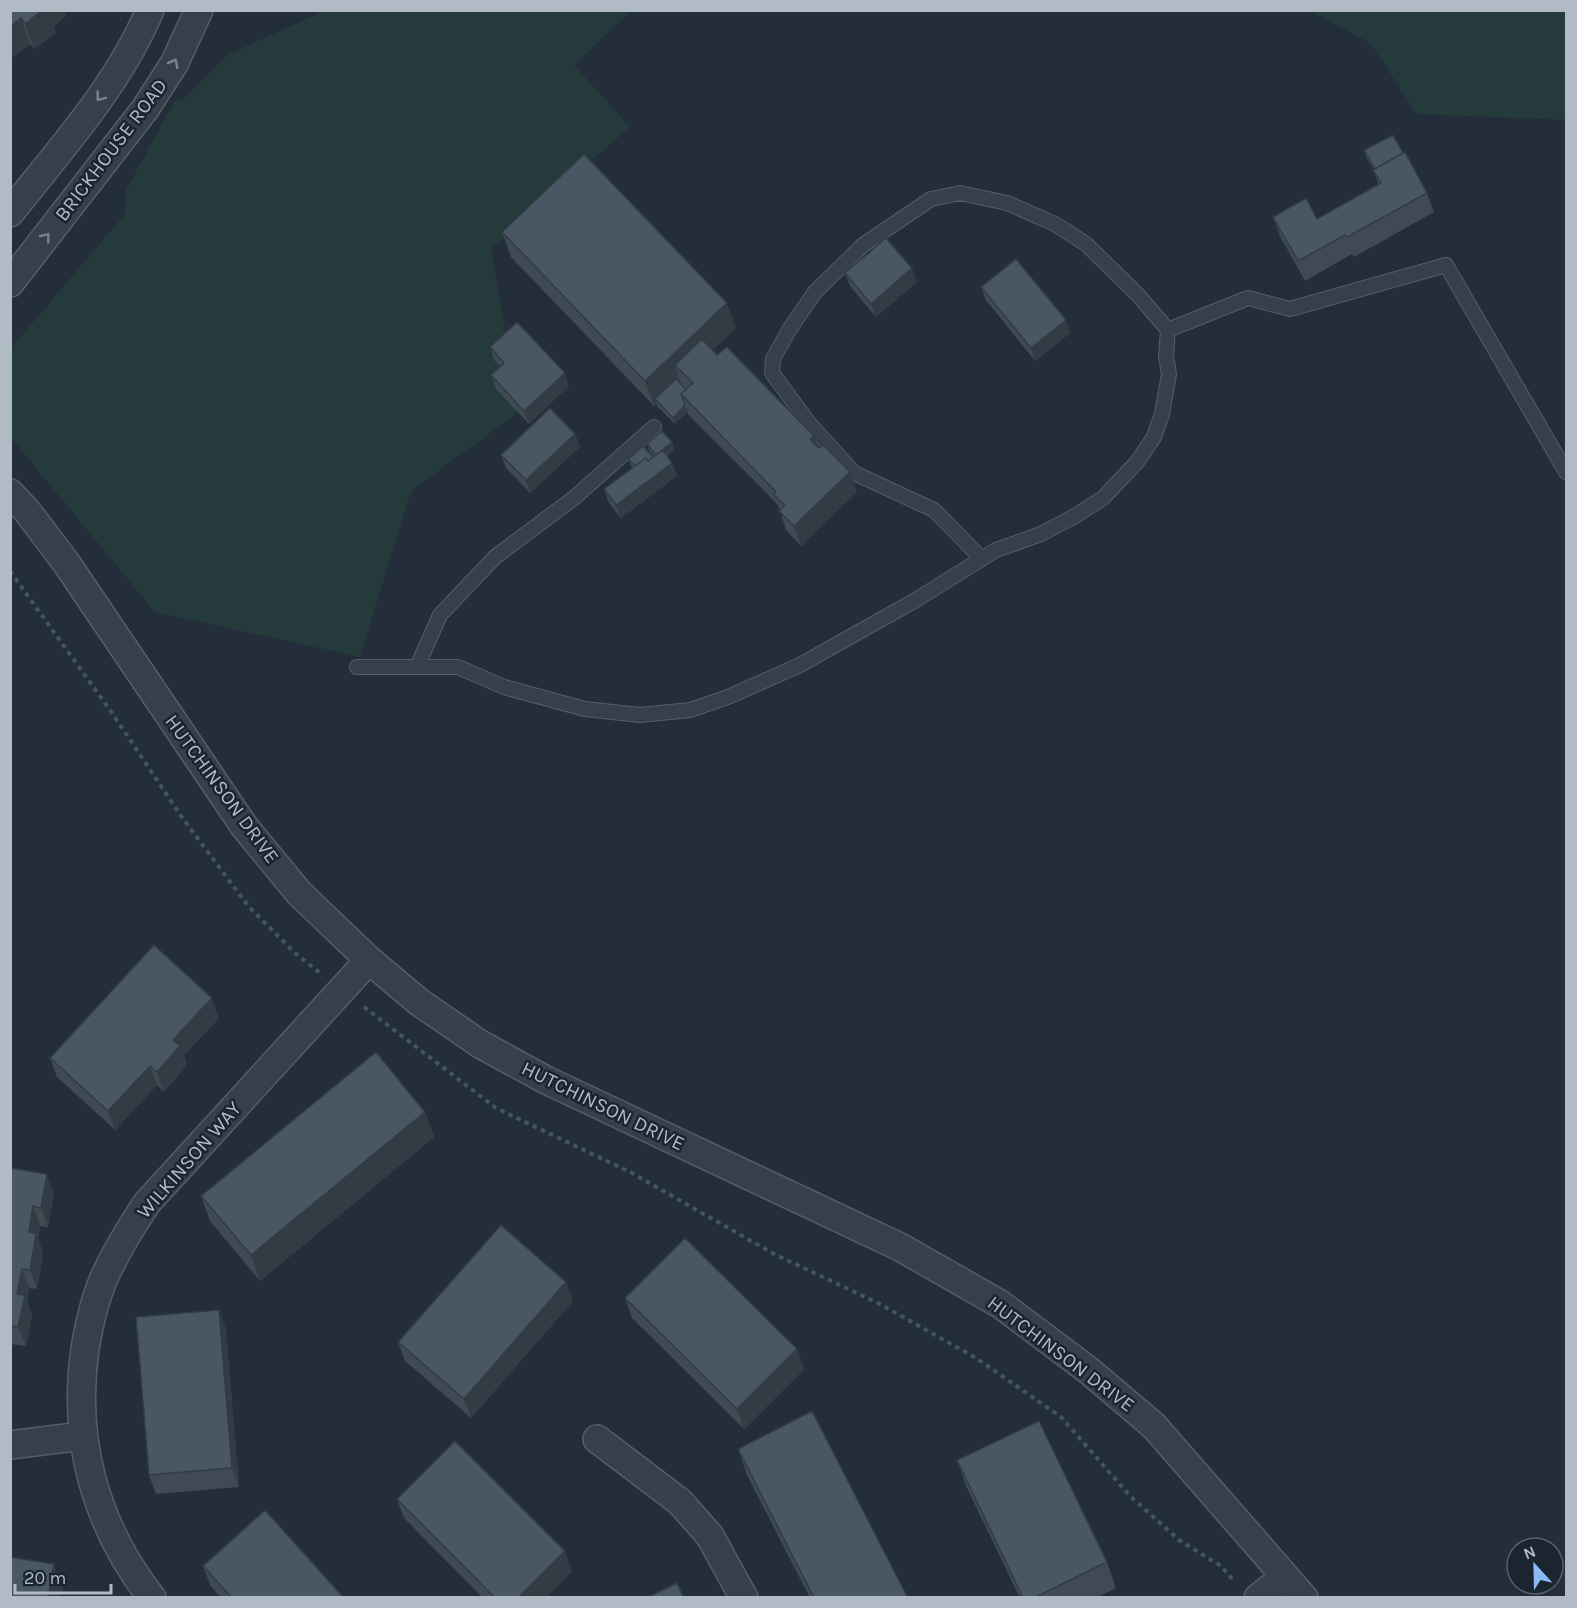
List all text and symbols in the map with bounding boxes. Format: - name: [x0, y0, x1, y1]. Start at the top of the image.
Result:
- one-way arrow: [167, 59, 178, 69]
- street label: BRICKHOUSE ROAD: [50, 74, 172, 226]
- one-way arrow: [97, 91, 108, 102]
- one-way arrow: [39, 232, 50, 243]
- street label: HUTCHINSON DRIVE: [160, 710, 284, 868]
- street label: HUTCHINSON DRIVE: [518, 1057, 688, 1155]
- street label: WILKINSON WAY: [132, 1097, 246, 1223]
- street label: HUTCHINSON DRIVE: [983, 1291, 1139, 1417]
- north arrow: [1505, 1536, 1565, 1596]
- text: N: [1521, 1542, 1538, 1564]
- scale bar: [15, 1557, 111, 1595]
- text: 20 m: [24, 1567, 66, 1589]

